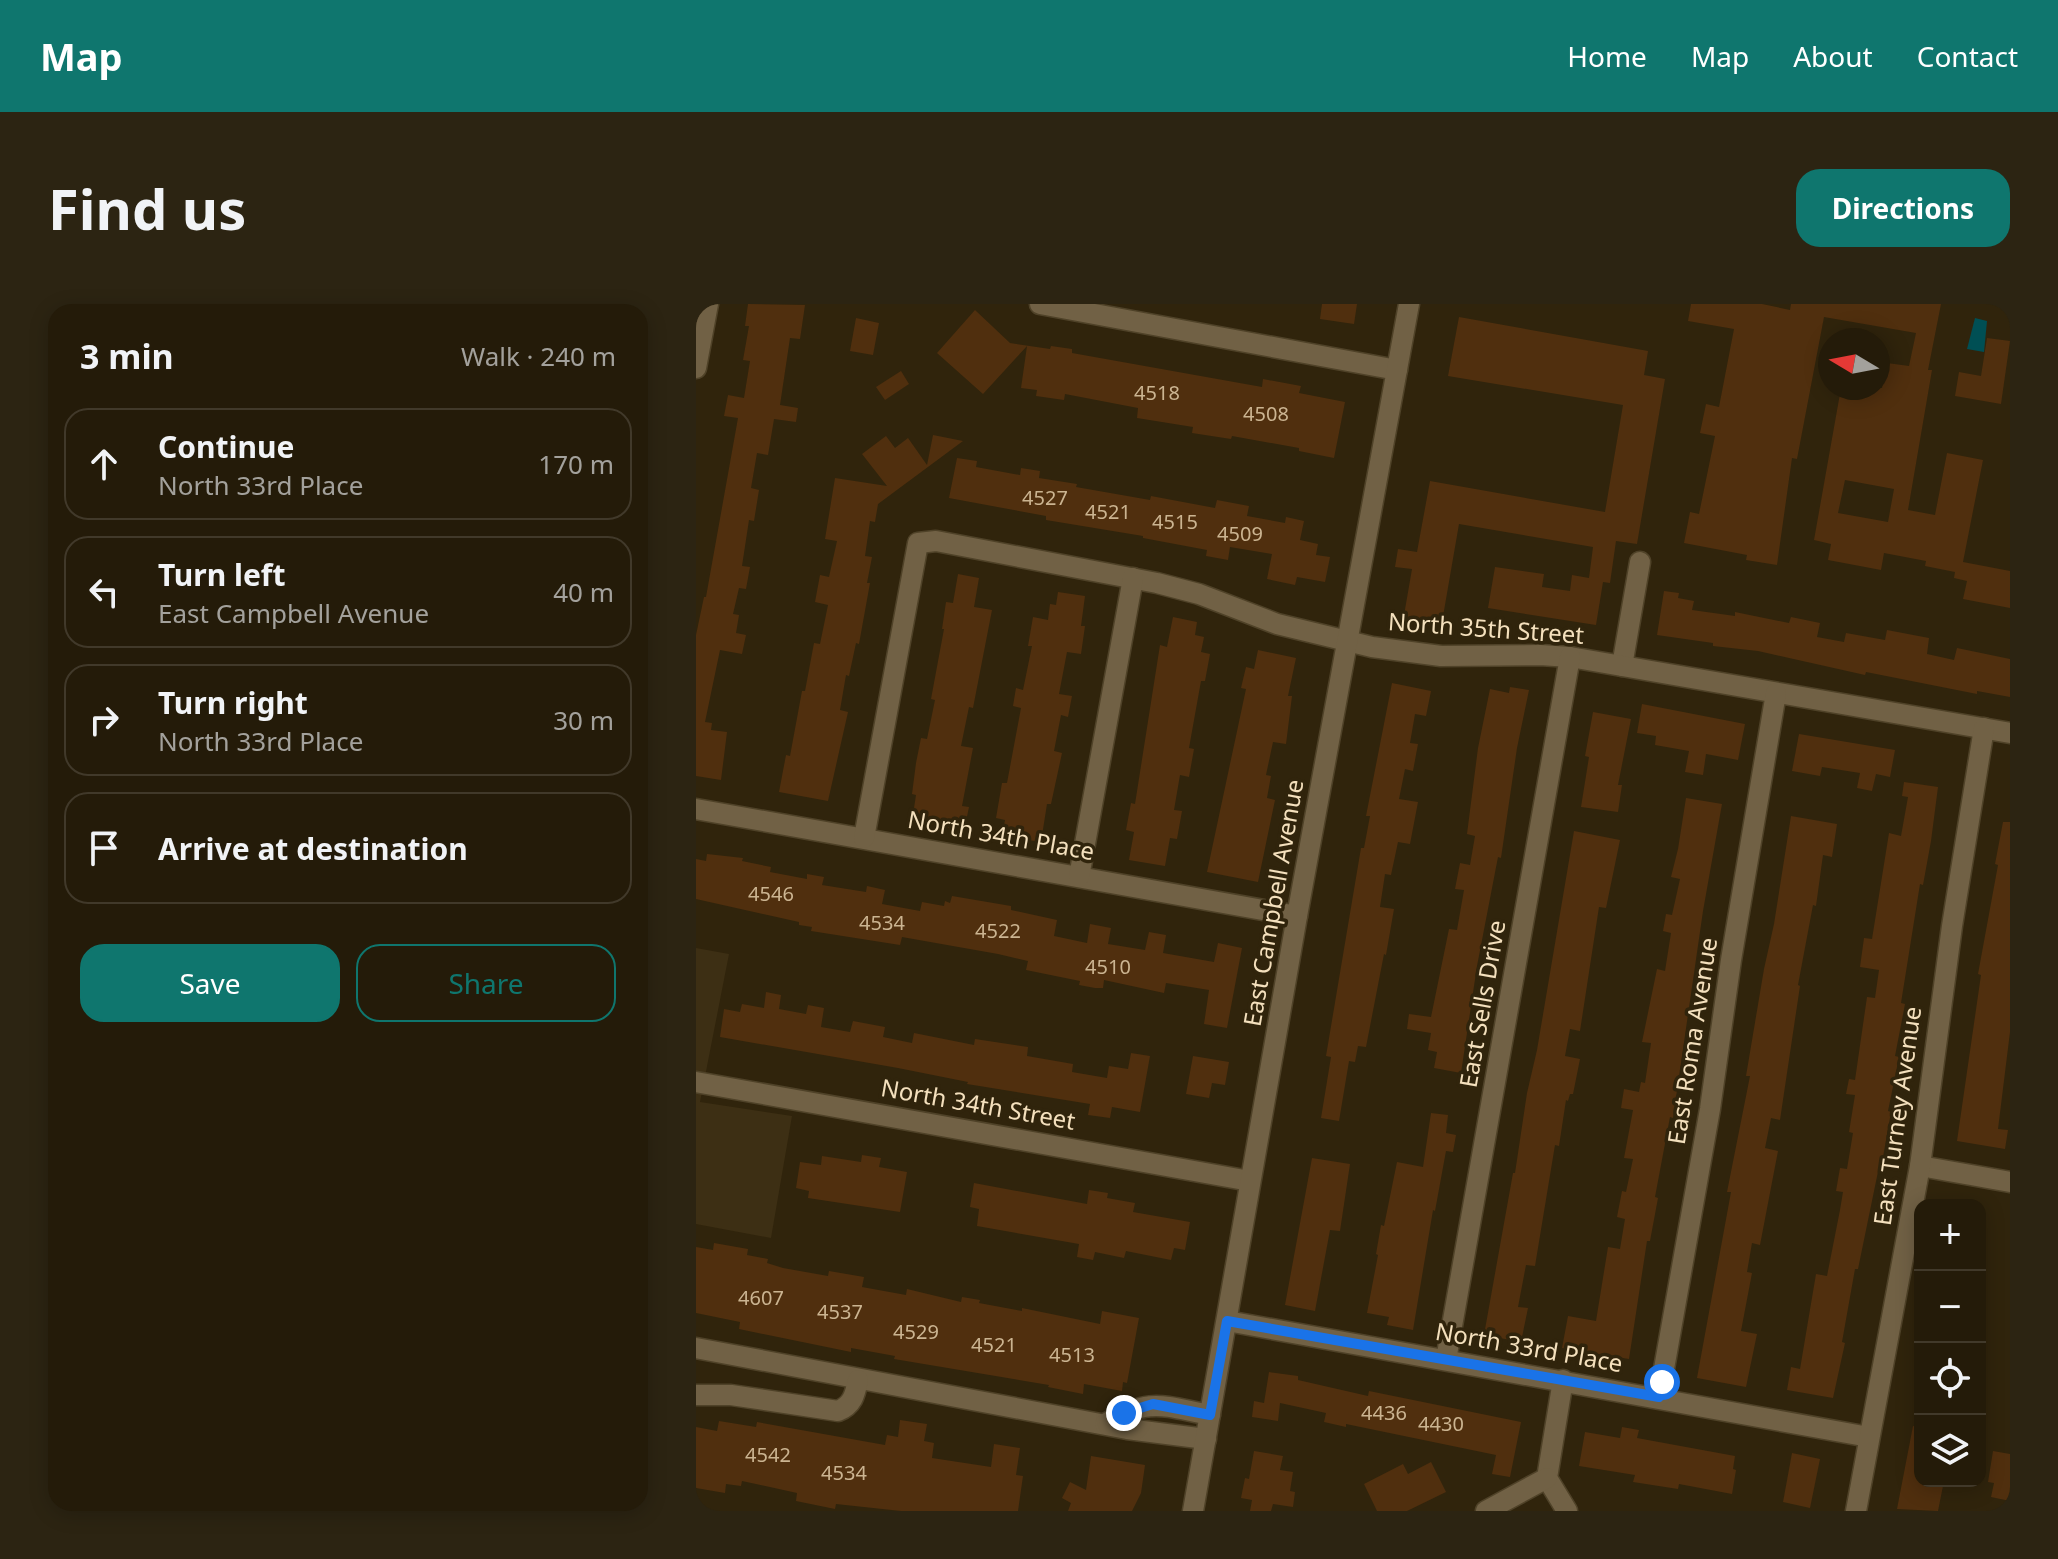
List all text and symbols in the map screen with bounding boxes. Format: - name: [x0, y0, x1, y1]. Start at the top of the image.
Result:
- text: Map: [40, 30, 123, 82]
- text: Home: [1567, 37, 1647, 75]
- text: Map: [1691, 37, 1749, 75]
- text: About: [1793, 37, 1873, 75]
- text: Contact: [1917, 37, 2018, 75]
- button: Directions: [1796, 169, 2010, 247]
- text: Find us: [48, 170, 246, 246]
- north arrow: [1818, 328, 1890, 400]
- text: 3 min: [80, 333, 174, 379]
- text: Walk · 240 m: [461, 338, 616, 374]
- house number: 4518: [1134, 379, 1180, 406]
- house number: 4508: [1243, 400, 1289, 427]
- text: Continue: [158, 426, 294, 467]
- icon: ahead: [82, 442, 126, 486]
- text: 170 m: [538, 446, 614, 482]
- text: North 33rd Place: [158, 467, 363, 503]
- house number: 4527: [1022, 484, 1068, 511]
- house number: 4521: [1085, 498, 1131, 525]
- house number: 4515: [1152, 508, 1198, 535]
- house number: 4509: [1217, 520, 1263, 547]
- text: Turn left: [158, 554, 286, 595]
- icon: left: [82, 570, 126, 614]
- text: 40 m: [553, 574, 614, 610]
- text: East Campbell Avenue: [158, 595, 429, 631]
- street label: North 35th Street: [1387, 604, 1586, 651]
- text: Turn right: [158, 682, 308, 723]
- icon: right: [82, 698, 126, 742]
- text: 30 m: [553, 702, 614, 738]
- text: North 33rd Place: [158, 723, 363, 759]
- street label: East Campbell Avenue: [1235, 777, 1310, 1029]
- street label: North 34th Place: [905, 802, 1097, 867]
- icon: arrive: [82, 826, 126, 870]
- text: Arrive at destination: [158, 828, 468, 869]
- house number: 4546: [748, 880, 794, 907]
- house number: 4534: [859, 909, 905, 936]
- house number: 4522: [975, 917, 1021, 944]
- street label: East Sells Drive: [1451, 917, 1512, 1090]
- street label: East Roma Avenue: [1659, 935, 1724, 1147]
- button: Save: [80, 944, 340, 1022]
- button: Share: [356, 944, 616, 1022]
- house number: 4510: [1085, 953, 1131, 980]
- street label: East Turney Avenue: [1865, 1004, 1928, 1227]
- street label: North 34th Street: [879, 1070, 1078, 1137]
- map controls: [1914, 1199, 1986, 1487]
- button: +: [1914, 1199, 1986, 1271]
- button: −: [1914, 1271, 1986, 1343]
- house number: 4607: [738, 1284, 784, 1311]
- house number: 4537: [817, 1298, 863, 1325]
- street label: North 33rd Place: [1433, 1314, 1625, 1379]
- house number: 4529: [893, 1318, 939, 1345]
- house number: 4521: [971, 1331, 1017, 1358]
- house number: 4513: [1049, 1341, 1095, 1368]
- button: locate: [1914, 1343, 1986, 1415]
- route start: [1644, 1364, 1680, 1400]
- route end: [1106, 1395, 1142, 1431]
- house number: 4436: [1361, 1399, 1407, 1426]
- house number: 4430: [1418, 1410, 1464, 1437]
- button: layers: [1914, 1415, 1986, 1487]
- house number: 4542: [745, 1441, 791, 1468]
- house number: 4534: [821, 1459, 867, 1486]

